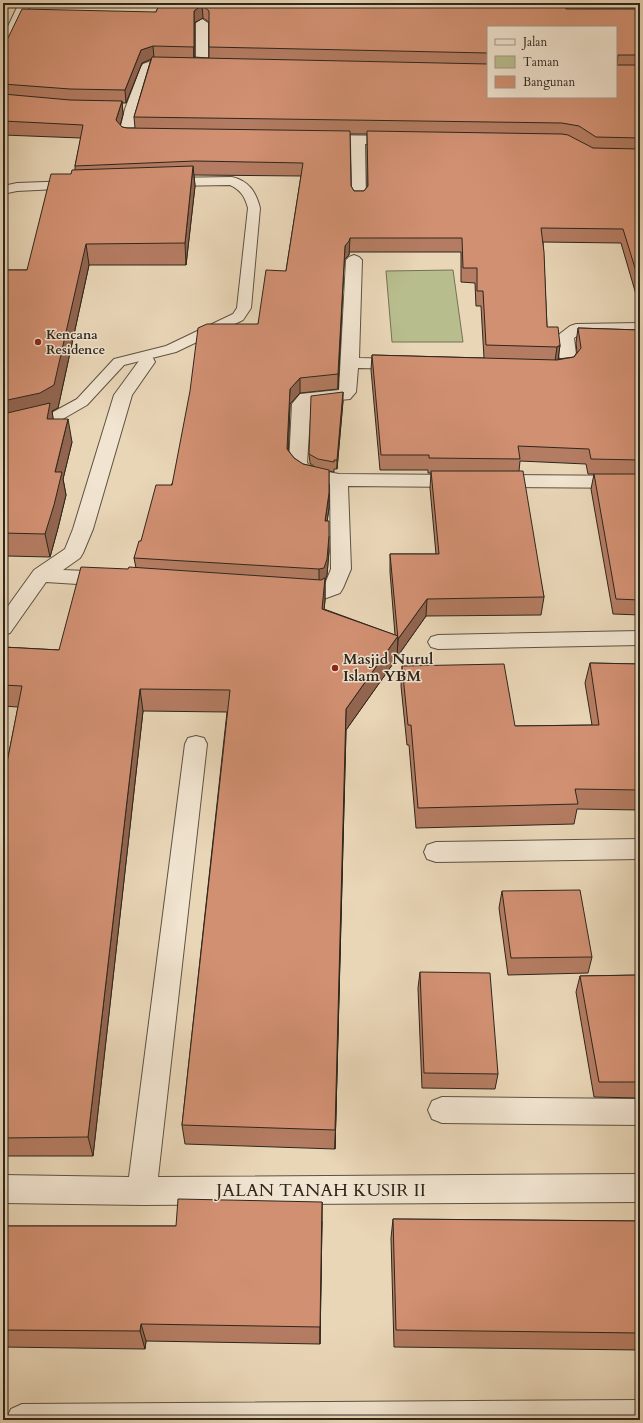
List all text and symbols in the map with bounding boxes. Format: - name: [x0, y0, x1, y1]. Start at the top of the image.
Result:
- legend: [487, 26, 617, 98]
- text: Jalan: [521, 34, 547, 50]
- text: Taman: [523, 54, 559, 70]
- text: Bangunan: [523, 74, 575, 90]
- place label: Kencana Residence: [46, 326, 105, 359]
- marker: Kencana Residence: [33, 337, 43, 347]
- place label: Masjid Nurul Islam YBM: [343, 649, 434, 686]
- marker: Masjid Nurul Islam YBM: [330, 663, 340, 673]
- street label: JALAN TANAH KUSIR II: [213, 1178, 426, 1203]

